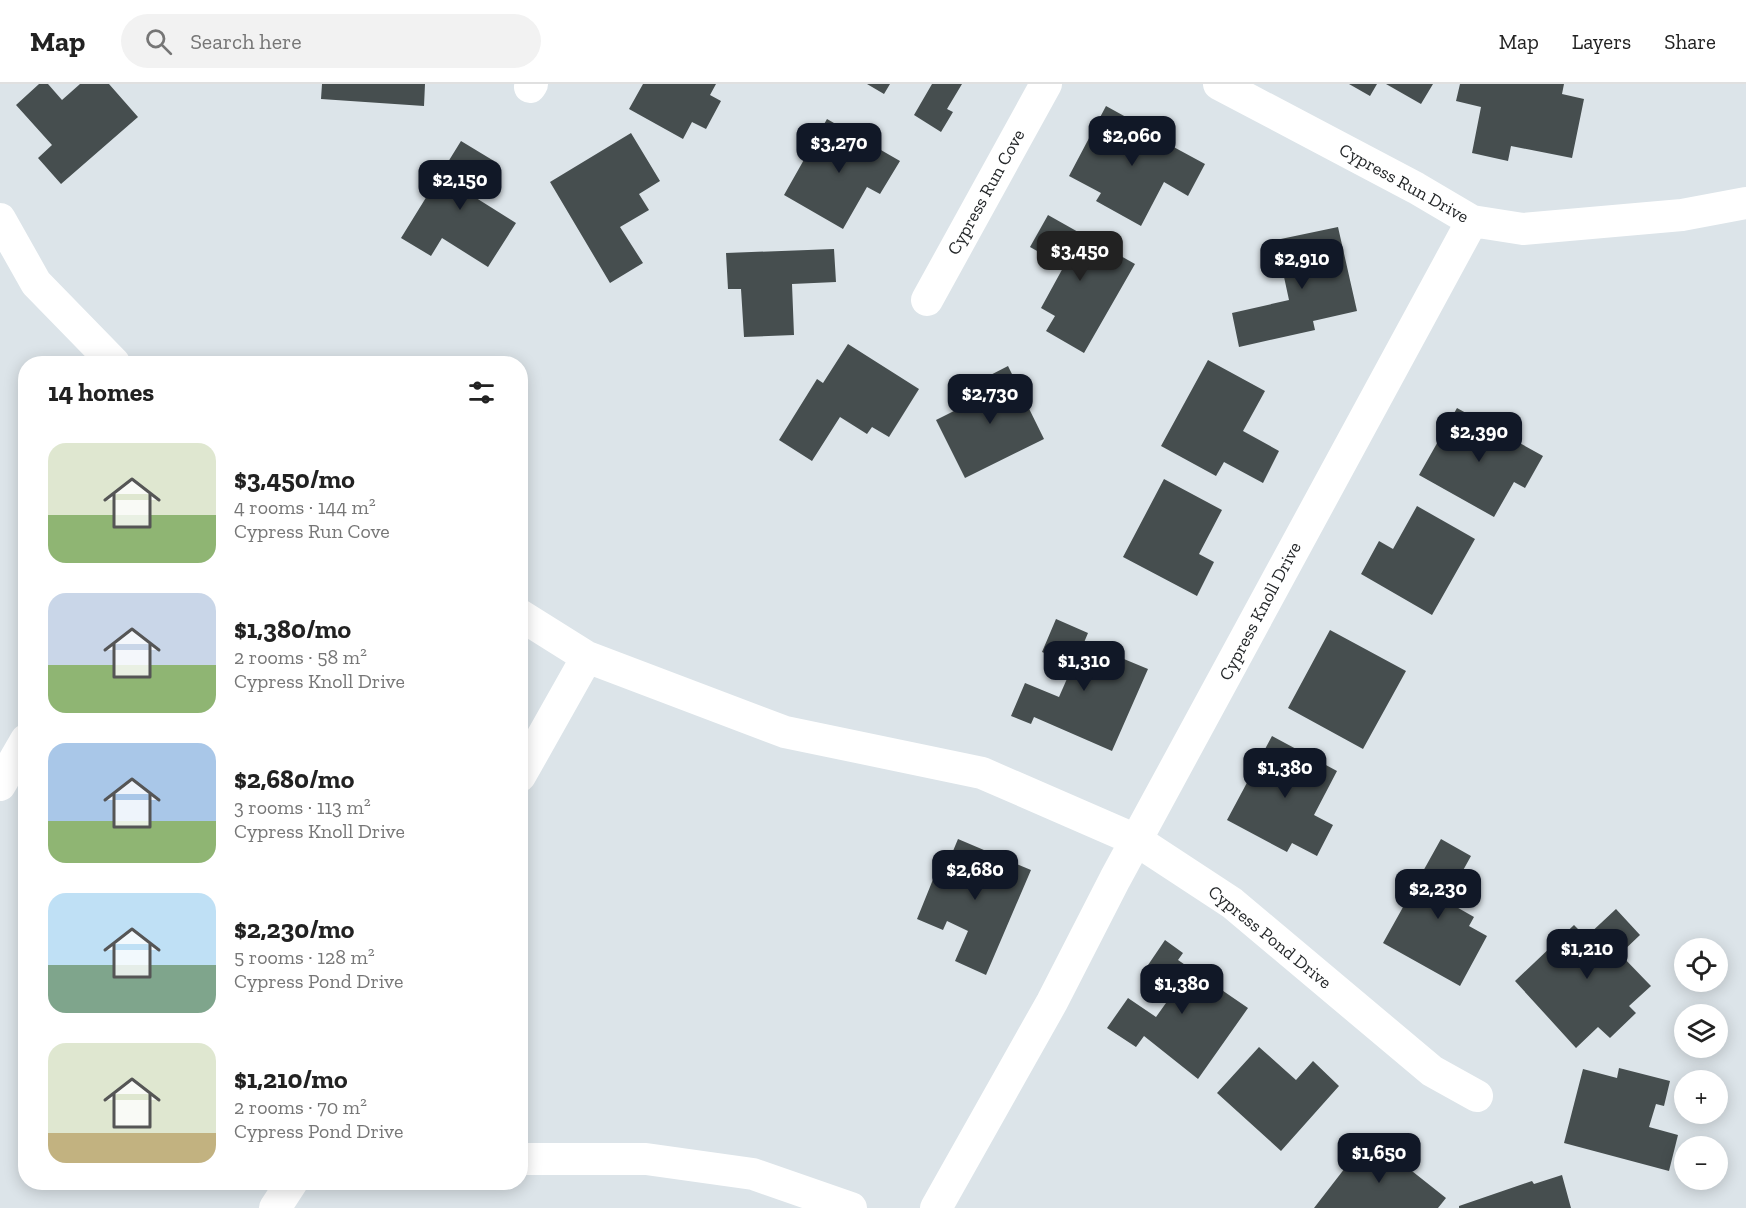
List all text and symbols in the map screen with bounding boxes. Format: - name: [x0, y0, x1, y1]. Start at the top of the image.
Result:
- search box: [121, 14, 541, 68]
- text: Map: [30, 25, 85, 58]
- icon: search: [142, 25, 175, 58]
- text: Search here: [190, 28, 302, 55]
- text: Map: [1499, 29, 1539, 54]
- text: Layers: [1572, 29, 1631, 54]
- text: Share: [1664, 29, 1716, 54]
- pin: $2,060: [1083, 116, 1181, 167]
- pin: $3,270: [790, 123, 888, 174]
- text: $2,060: [1103, 123, 1161, 147]
- street label: Cypress Run Cove: [942, 125, 1030, 259]
- text: $3,270: [810, 130, 868, 154]
- street label: Cypress Run Drive: [1335, 138, 1473, 228]
- pin: $2,150: [411, 160, 509, 211]
- text: $2,150: [432, 167, 488, 191]
- pin: $3,450: [1031, 231, 1129, 282]
- text: $3,450: [1051, 238, 1109, 262]
- pin: $2,910: [1253, 239, 1351, 290]
- text: $2,910: [1274, 246, 1330, 270]
- pin: $2,730: [941, 374, 1039, 425]
- text: 14 homes: [48, 376, 154, 408]
- icon: filters: [465, 376, 498, 409]
- text: $2,730: [962, 381, 1018, 405]
- pin: $2,390: [1430, 412, 1528, 463]
- text: $2,390: [1450, 419, 1508, 443]
- text: $3,450/mo: [234, 463, 355, 495]
- icon: home: [96, 467, 168, 539]
- text: 4 rooms · 144 m²: [234, 495, 376, 519]
- text: Cypress Run Cove: [234, 519, 390, 543]
- street label: Cypress Knoll Drive: [1214, 538, 1306, 684]
- text: $1,380/mo: [234, 613, 351, 645]
- icon: home: [96, 617, 168, 689]
- pin: $1,310: [1035, 641, 1133, 692]
- text: 2 rooms · 58 m²: [234, 645, 367, 669]
- text: $1,310: [1058, 648, 1110, 672]
- text: Cypress Knoll Drive: [234, 669, 405, 693]
- pin: $1,380: [1236, 748, 1334, 799]
- text: $1,380: [1257, 755, 1313, 779]
- text: $2,680/mo: [234, 763, 354, 795]
- icon: home: [96, 767, 168, 839]
- text: 3 rooms · 113 m²: [234, 795, 371, 819]
- text: Cypress Knoll Drive: [234, 819, 405, 843]
- pin: $2,680: [926, 850, 1024, 901]
- text: $2,680: [946, 857, 1004, 881]
- pin: $2,230: [1389, 869, 1487, 920]
- text: $2,230: [1409, 876, 1467, 900]
- street label: Cypress Pond Drive: [1204, 880, 1336, 994]
- text: $2,230/mo: [234, 913, 354, 945]
- icon: home: [96, 917, 168, 989]
- pin: $1,210: [1538, 929, 1636, 980]
- text: $1,210: [1561, 936, 1613, 960]
- map controls: [1674, 938, 1728, 1190]
- button: locate: [1674, 938, 1728, 992]
- text: 5 rooms · 128 m²: [234, 945, 375, 969]
- pin: $1,380: [1133, 964, 1231, 1015]
- text: Cypress Pond Drive: [234, 969, 403, 993]
- text: $1,380: [1154, 971, 1210, 995]
- button: layers: [1674, 1004, 1728, 1058]
- text: $1,210/mo: [234, 1063, 348, 1095]
- icon: home: [96, 1067, 168, 1139]
- button: +: [1674, 1070, 1728, 1124]
- text: 2 rooms · 70 m²: [234, 1095, 367, 1119]
- text: Cypress Pond Drive: [234, 1119, 403, 1143]
- pin: $1,650: [1330, 1133, 1428, 1184]
- button: −: [1674, 1136, 1728, 1190]
- text: $1,650: [1352, 1140, 1406, 1164]

